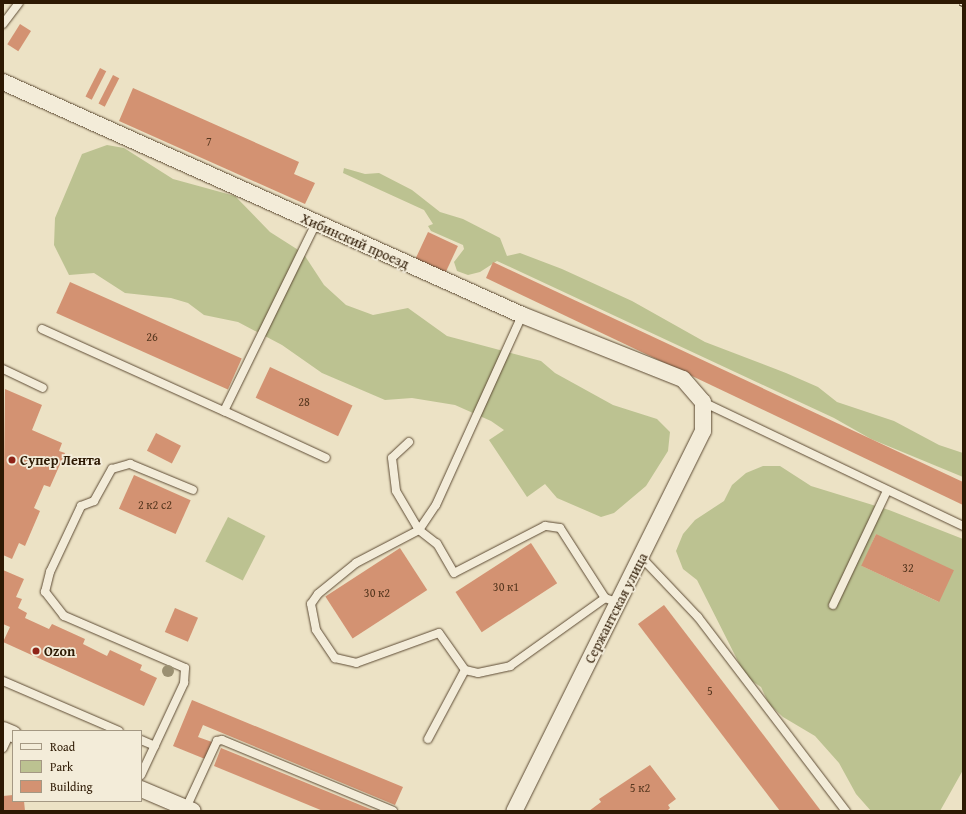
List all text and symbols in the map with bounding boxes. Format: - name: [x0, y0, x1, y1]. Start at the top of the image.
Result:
- house number: 7: [206, 135, 212, 149]
- street label: Хибинский проезд: [298, 210, 412, 272]
- house number: 26: [146, 330, 158, 344]
- house number: 28: [298, 395, 310, 409]
- place label: Супер Лента: [20, 452, 101, 468]
- marker: Супер Лента: [7, 455, 17, 465]
- house number: 2 к2 с2: [138, 498, 172, 512]
- street label: Сержантская улица: [581, 550, 651, 666]
- house number: 32: [902, 561, 914, 575]
- house number: 30 к1: [493, 580, 519, 594]
- house number: 30 к2: [364, 586, 390, 600]
- place label: Ozon: [44, 643, 75, 659]
- marker: Ozon: [31, 646, 41, 656]
- house number: 5: [707, 684, 713, 698]
- legend: [12, 730, 142, 802]
- text: Road: [50, 738, 75, 755]
- text: Park: [50, 758, 73, 775]
- text: Building: [50, 778, 93, 795]
- house number: 5 к2: [630, 781, 650, 795]

